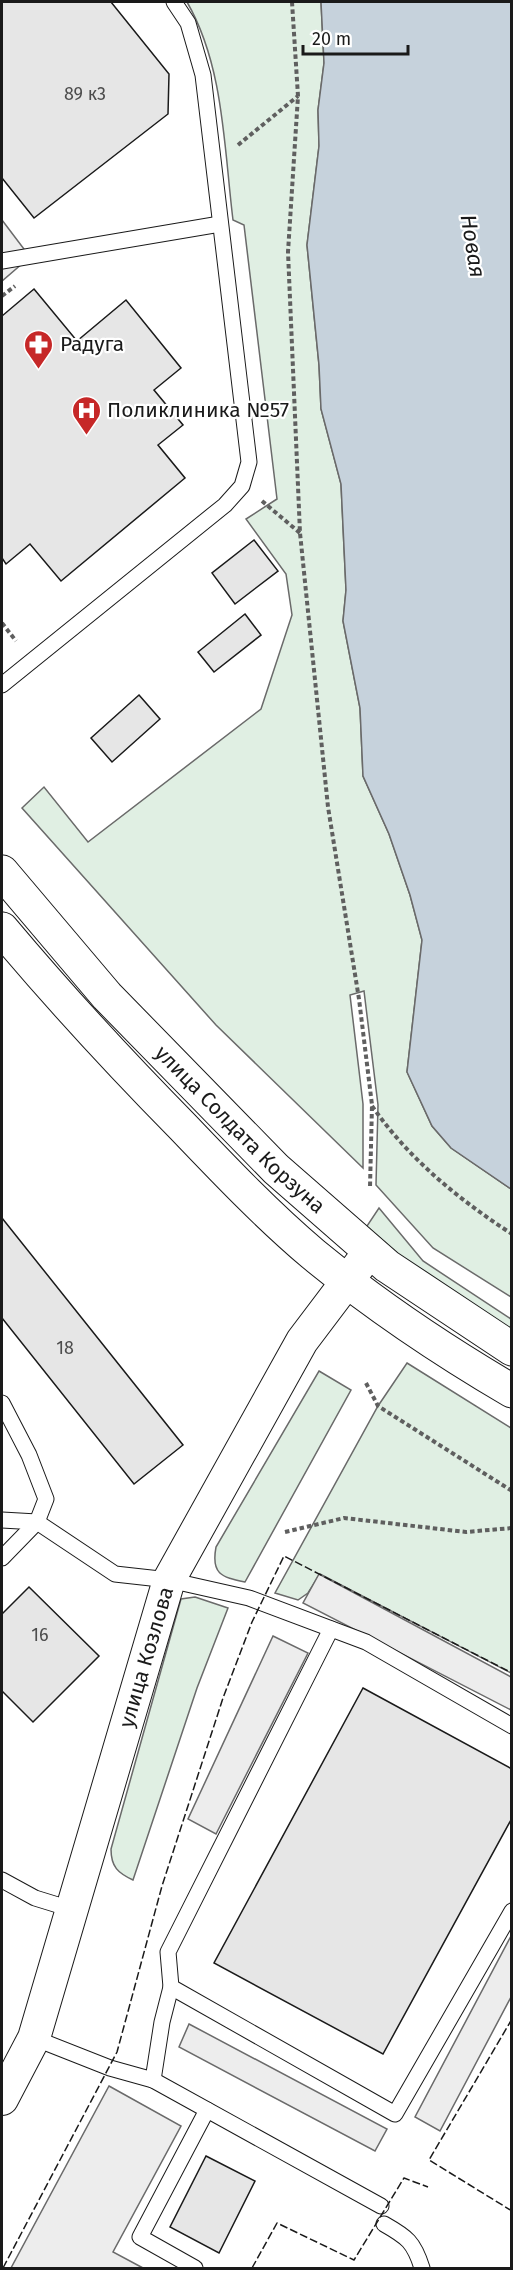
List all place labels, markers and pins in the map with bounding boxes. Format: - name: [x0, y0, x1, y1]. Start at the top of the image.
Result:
- pharmacy icon: Радуга: [23, 328, 55, 370]
- place label: Радуга: [60, 331, 124, 357]
- hospital icon: Поликлиника №57: [70, 394, 102, 436]
- place label: Поликлиника №57: [107, 397, 289, 423]

